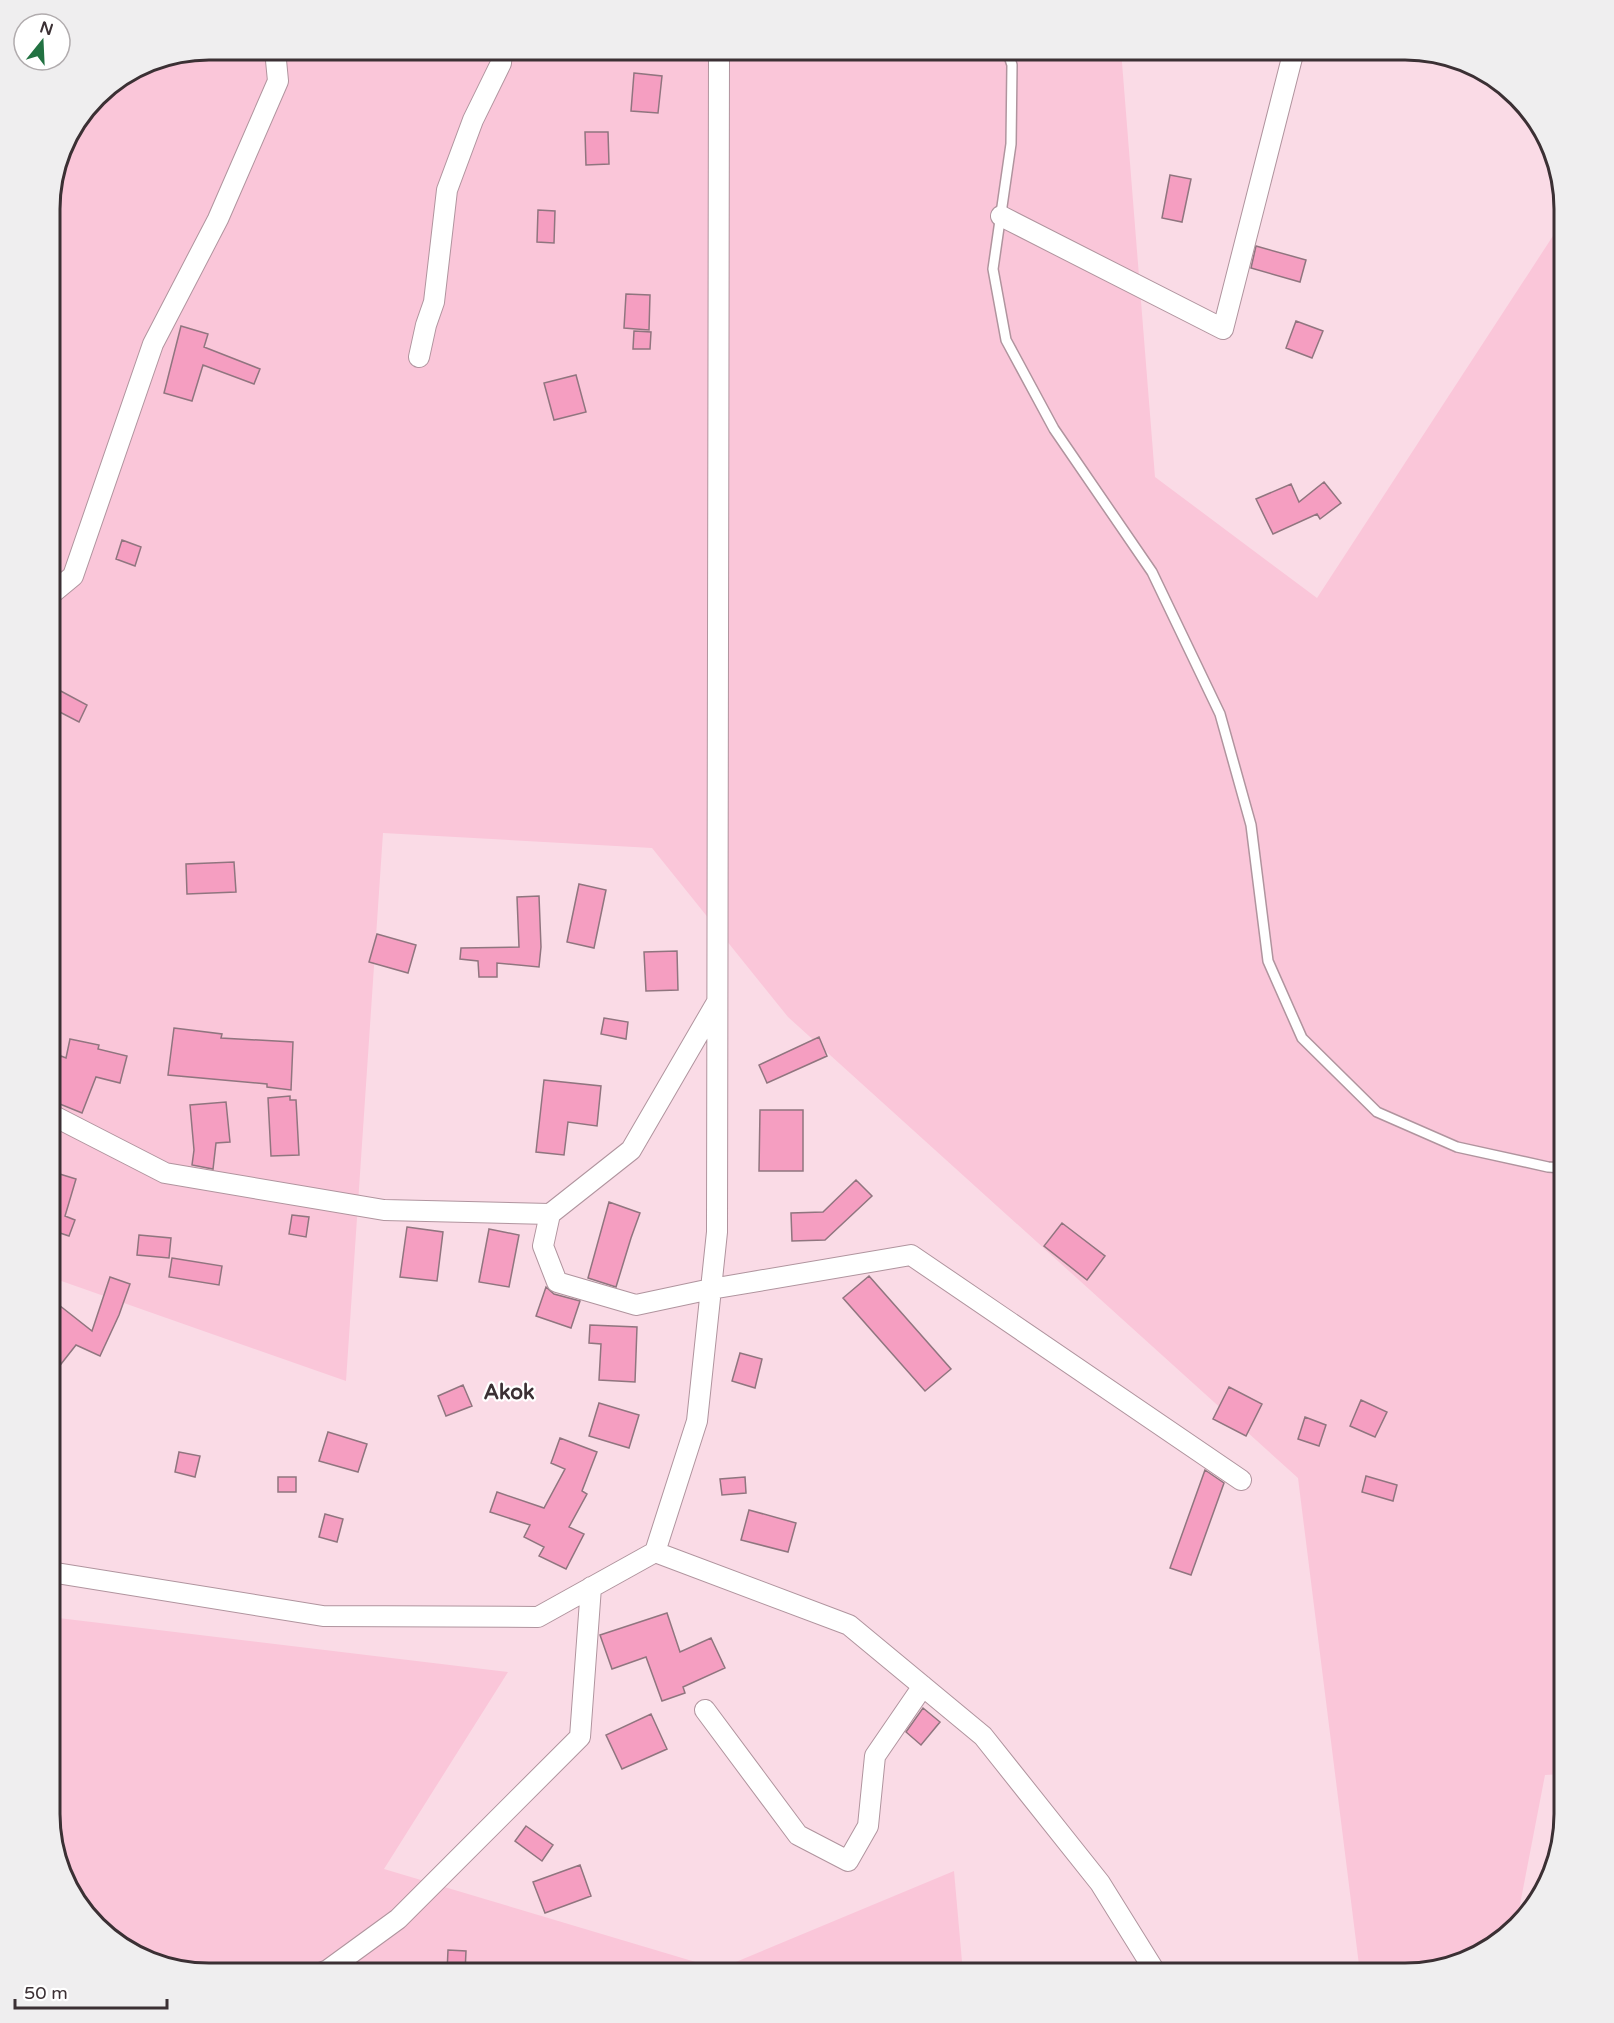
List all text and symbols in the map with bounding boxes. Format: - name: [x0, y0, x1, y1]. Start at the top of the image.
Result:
- north arrow: [12, 12, 72, 72]
- text: N: [37, 17, 56, 40]
- district label: Akok: [483, 1380, 535, 1405]
- scale bar: [15, 1972, 166, 2010]
- text: 50 m: [24, 1982, 68, 2004]

